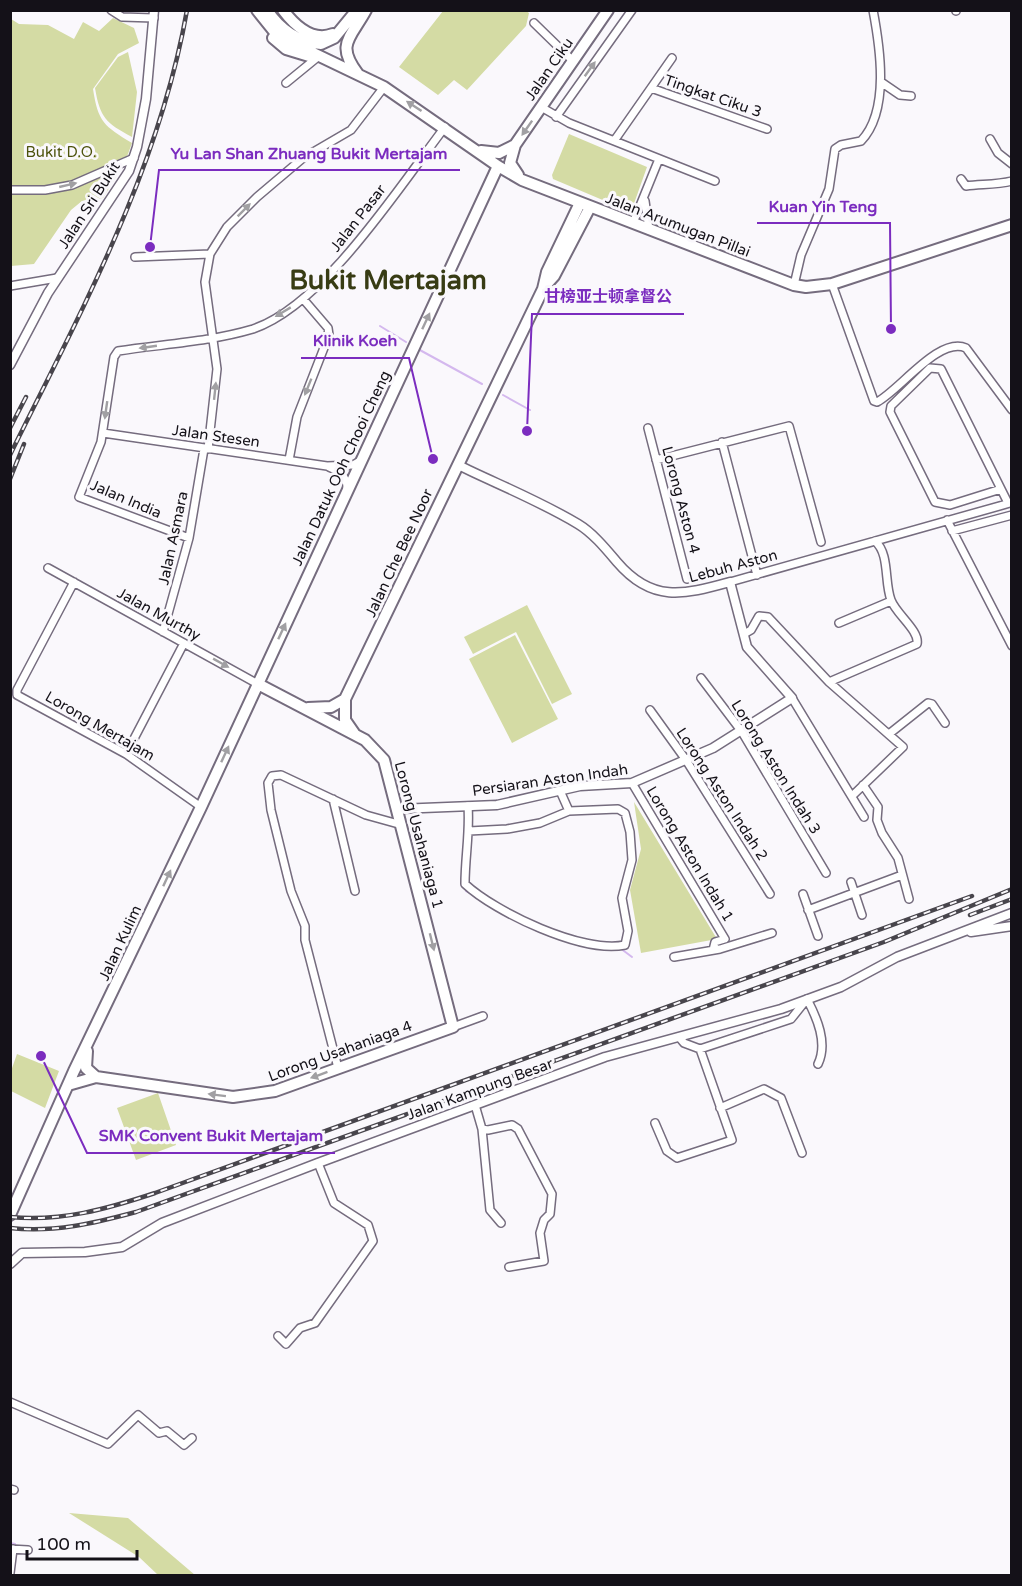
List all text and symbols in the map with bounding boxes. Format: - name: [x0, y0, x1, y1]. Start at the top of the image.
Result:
- street label: Jalan Ciku: [521, 34, 577, 104]
- one-way arrow: [584, 62, 596, 78]
- street label: Tingkat Ciku 3: [662, 71, 764, 121]
- one-way arrow: [406, 101, 423, 112]
- one-way arrow: [522, 120, 533, 136]
- callout: Yu Lan Shan Zhuang Bukit Mertajam: [159, 136, 460, 170]
- park label: Bukit D.O.: [25, 143, 97, 161]
- text: Yu Lan Shan Zhuang Bukit Mertajam: [170, 144, 448, 164]
- street label: Jalan Sri Bukit: [54, 158, 124, 252]
- one-way arrow: [59, 180, 78, 190]
- street label: Jalan Pasar: [326, 181, 390, 255]
- street label: Jalan Arumugan Pillai: [603, 189, 753, 261]
- callout: Kuan Yin Teng: [757, 189, 890, 223]
- text: Kuan Yin Teng: [769, 197, 877, 217]
- one-way arrow: [236, 204, 250, 218]
- district label: Bukit Mertajam: [289, 264, 487, 297]
- callout: 甘榜亚士顿拿督公: [532, 280, 684, 314]
- text: 甘榜亚士顿拿督公: [544, 287, 672, 307]
- one-way arrow: [275, 307, 291, 318]
- one-way arrow: [421, 311, 431, 329]
- callout: Klinik Koeh: [301, 324, 409, 358]
- text: Klinik Koeh: [313, 331, 397, 351]
- one-way arrow: [138, 342, 157, 352]
- street label: Jalan Datuk Ooh Chooi Cheng: [288, 368, 394, 568]
- one-way arrow: [303, 378, 313, 396]
- one-way arrow: [210, 382, 220, 401]
- one-way arrow: [101, 400, 110, 419]
- street label: Jalan Stesen: [171, 421, 261, 451]
- street label: Lorong Aston 4: [658, 444, 704, 556]
- street label: Jalan India: [88, 476, 164, 522]
- street label: Jalan Che Bee Noor: [361, 486, 437, 620]
- street label: Jalan Asmara: [154, 489, 192, 587]
- street label: Lebuh Aston: [687, 546, 779, 586]
- street label: Jalan Murthy: [114, 584, 204, 644]
- one-way arrow: [278, 622, 287, 639]
- one-way arrow: [212, 658, 229, 668]
- street label: Lorong Mertajam: [42, 687, 158, 765]
- street label: Lorong Aston Indah 3: [727, 697, 825, 837]
- street label: Lorong Aston Indah 2: [672, 724, 772, 864]
- one-way arrow: [221, 745, 231, 763]
- street label: Lorong Usahaniaga 1: [391, 759, 447, 911]
- street label: Persiaran Aston Indah: [471, 760, 629, 800]
- street label: Lorong Aston Indah 1: [642, 783, 738, 925]
- one-way arrow: [163, 870, 172, 887]
- street label: Jalan Kulim: [95, 902, 145, 984]
- one-way arrow: [427, 933, 437, 952]
- street label: Lorong Usahaniaga 4: [266, 1017, 414, 1085]
- street label: Jalan Kampung Besar: [404, 1054, 556, 1124]
- one-way arrow: [309, 1071, 327, 1081]
- one-way arrow: [208, 1090, 227, 1100]
- callout: SMK Convent Bukit Mertajam: [87, 1119, 335, 1153]
- text: SMK Convent Bukit Mertajam: [99, 1126, 323, 1146]
- scale bar: [27, 1523, 136, 1561]
- text: 100 m: [36, 1533, 91, 1555]

